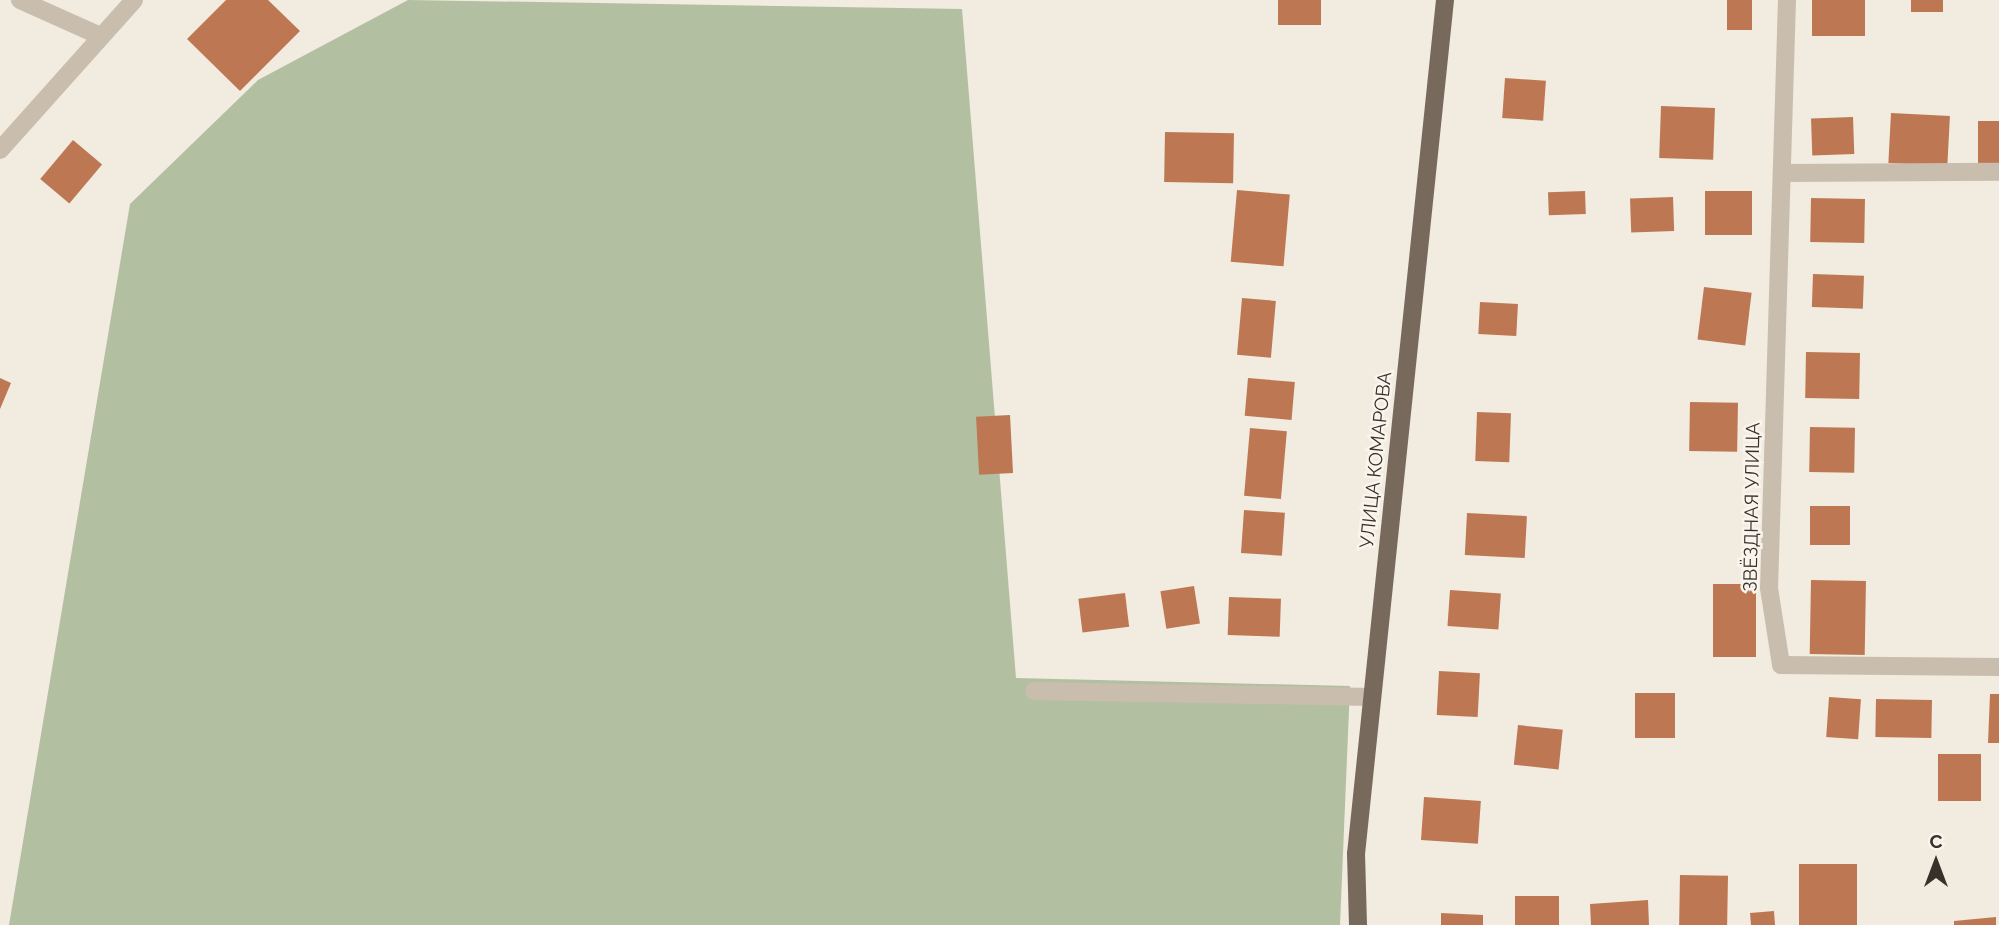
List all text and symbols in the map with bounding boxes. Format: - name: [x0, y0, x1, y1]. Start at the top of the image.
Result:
- street label: УЛИЦА КОМАРОВА: [1355, 370, 1397, 550]
- street label: ЗВЁЗДНАЯ УЛИЦА: [1739, 422, 1765, 592]
- north arrow: [1901, 827, 1971, 897]
- text: С: [1929, 830, 1943, 852]

